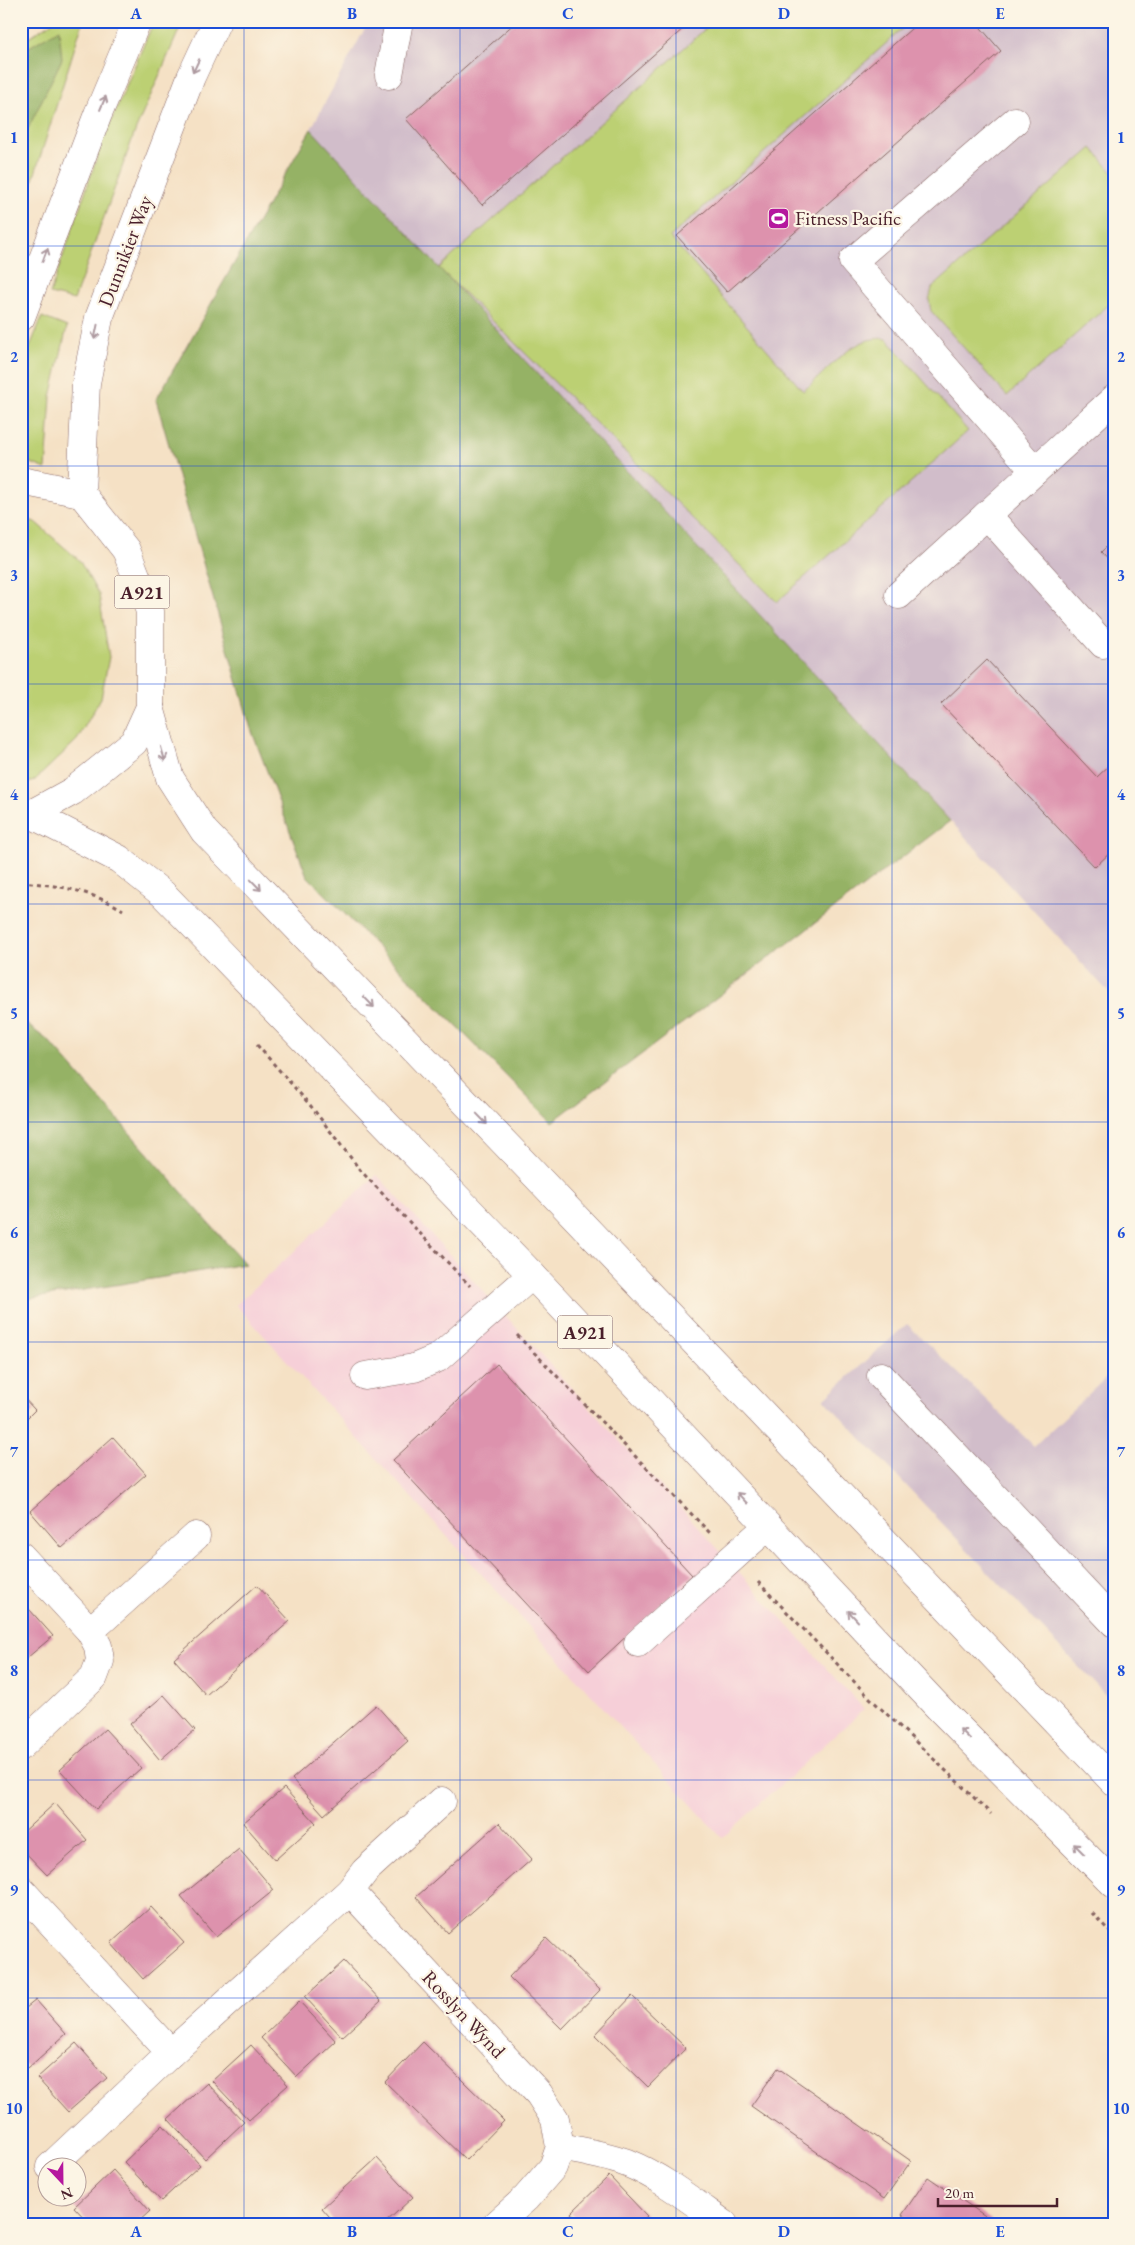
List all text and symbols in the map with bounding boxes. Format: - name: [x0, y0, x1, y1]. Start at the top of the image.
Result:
- text: A: [129, 3, 142, 24]
- text: B: [347, 3, 357, 24]
- text: C: [562, 3, 574, 24]
- text: D: [778, 3, 790, 24]
- text: E: [995, 3, 1005, 24]
- one-way arrow: [191, 58, 201, 73]
- one-way arrow: [98, 96, 108, 111]
- text: 1: [10, 127, 18, 148]
- text: 1: [1117, 127, 1125, 148]
- street label: Dunnikier Way: [92, 191, 158, 310]
- place label: Fitness Pacific: [795, 205, 901, 231]
- sports icon: Fitness Pacific: [767, 206, 791, 230]
- one-way arrow: [41, 248, 50, 263]
- one-way arrow: [91, 324, 101, 340]
- text: 2: [10, 346, 19, 367]
- text: 2: [1117, 346, 1126, 367]
- text: 3: [10, 565, 18, 586]
- text: 3: [1117, 565, 1125, 586]
- road number: A921: [114, 576, 170, 608]
- one-way arrow: [159, 746, 169, 762]
- text: 4: [10, 784, 19, 805]
- text: 4: [1117, 784, 1126, 805]
- one-way arrow: [250, 879, 262, 891]
- one-way arrow: [363, 996, 375, 1008]
- text: 5: [10, 1003, 18, 1024]
- text: 5: [1117, 1003, 1125, 1024]
- one-way arrow: [476, 1113, 488, 1125]
- text: 6: [10, 1222, 19, 1243]
- text: 6: [1117, 1222, 1126, 1243]
- road number: A921: [558, 1315, 612, 1348]
- text: 7: [10, 1441, 19, 1462]
- text: 7: [1117, 1441, 1126, 1462]
- one-way arrow: [736, 1491, 748, 1504]
- one-way arrow: [847, 1609, 859, 1622]
- text: 8: [10, 1660, 18, 1681]
- text: 8: [1117, 1660, 1125, 1681]
- one-way arrow: [959, 1727, 971, 1740]
- one-way arrow: [1073, 1843, 1086, 1855]
- text: 9: [10, 1879, 19, 1900]
- text: 9: [1117, 1879, 1126, 1900]
- street label: Rosslyn Wynd: [417, 1965, 512, 2064]
- text: 10: [6, 2098, 23, 2119]
- text: 10: [1113, 2098, 1130, 2119]
- north arrow: [38, 2158, 88, 2208]
- scale bar: [938, 2175, 1056, 2207]
- text: 20 m: [945, 2183, 974, 2202]
- text: N: [58, 2184, 75, 2205]
- text: A: [129, 2221, 142, 2242]
- text: B: [347, 2221, 357, 2242]
- text: C: [562, 2221, 574, 2242]
- text: D: [778, 2221, 790, 2242]
- text: E: [995, 2221, 1005, 2242]

